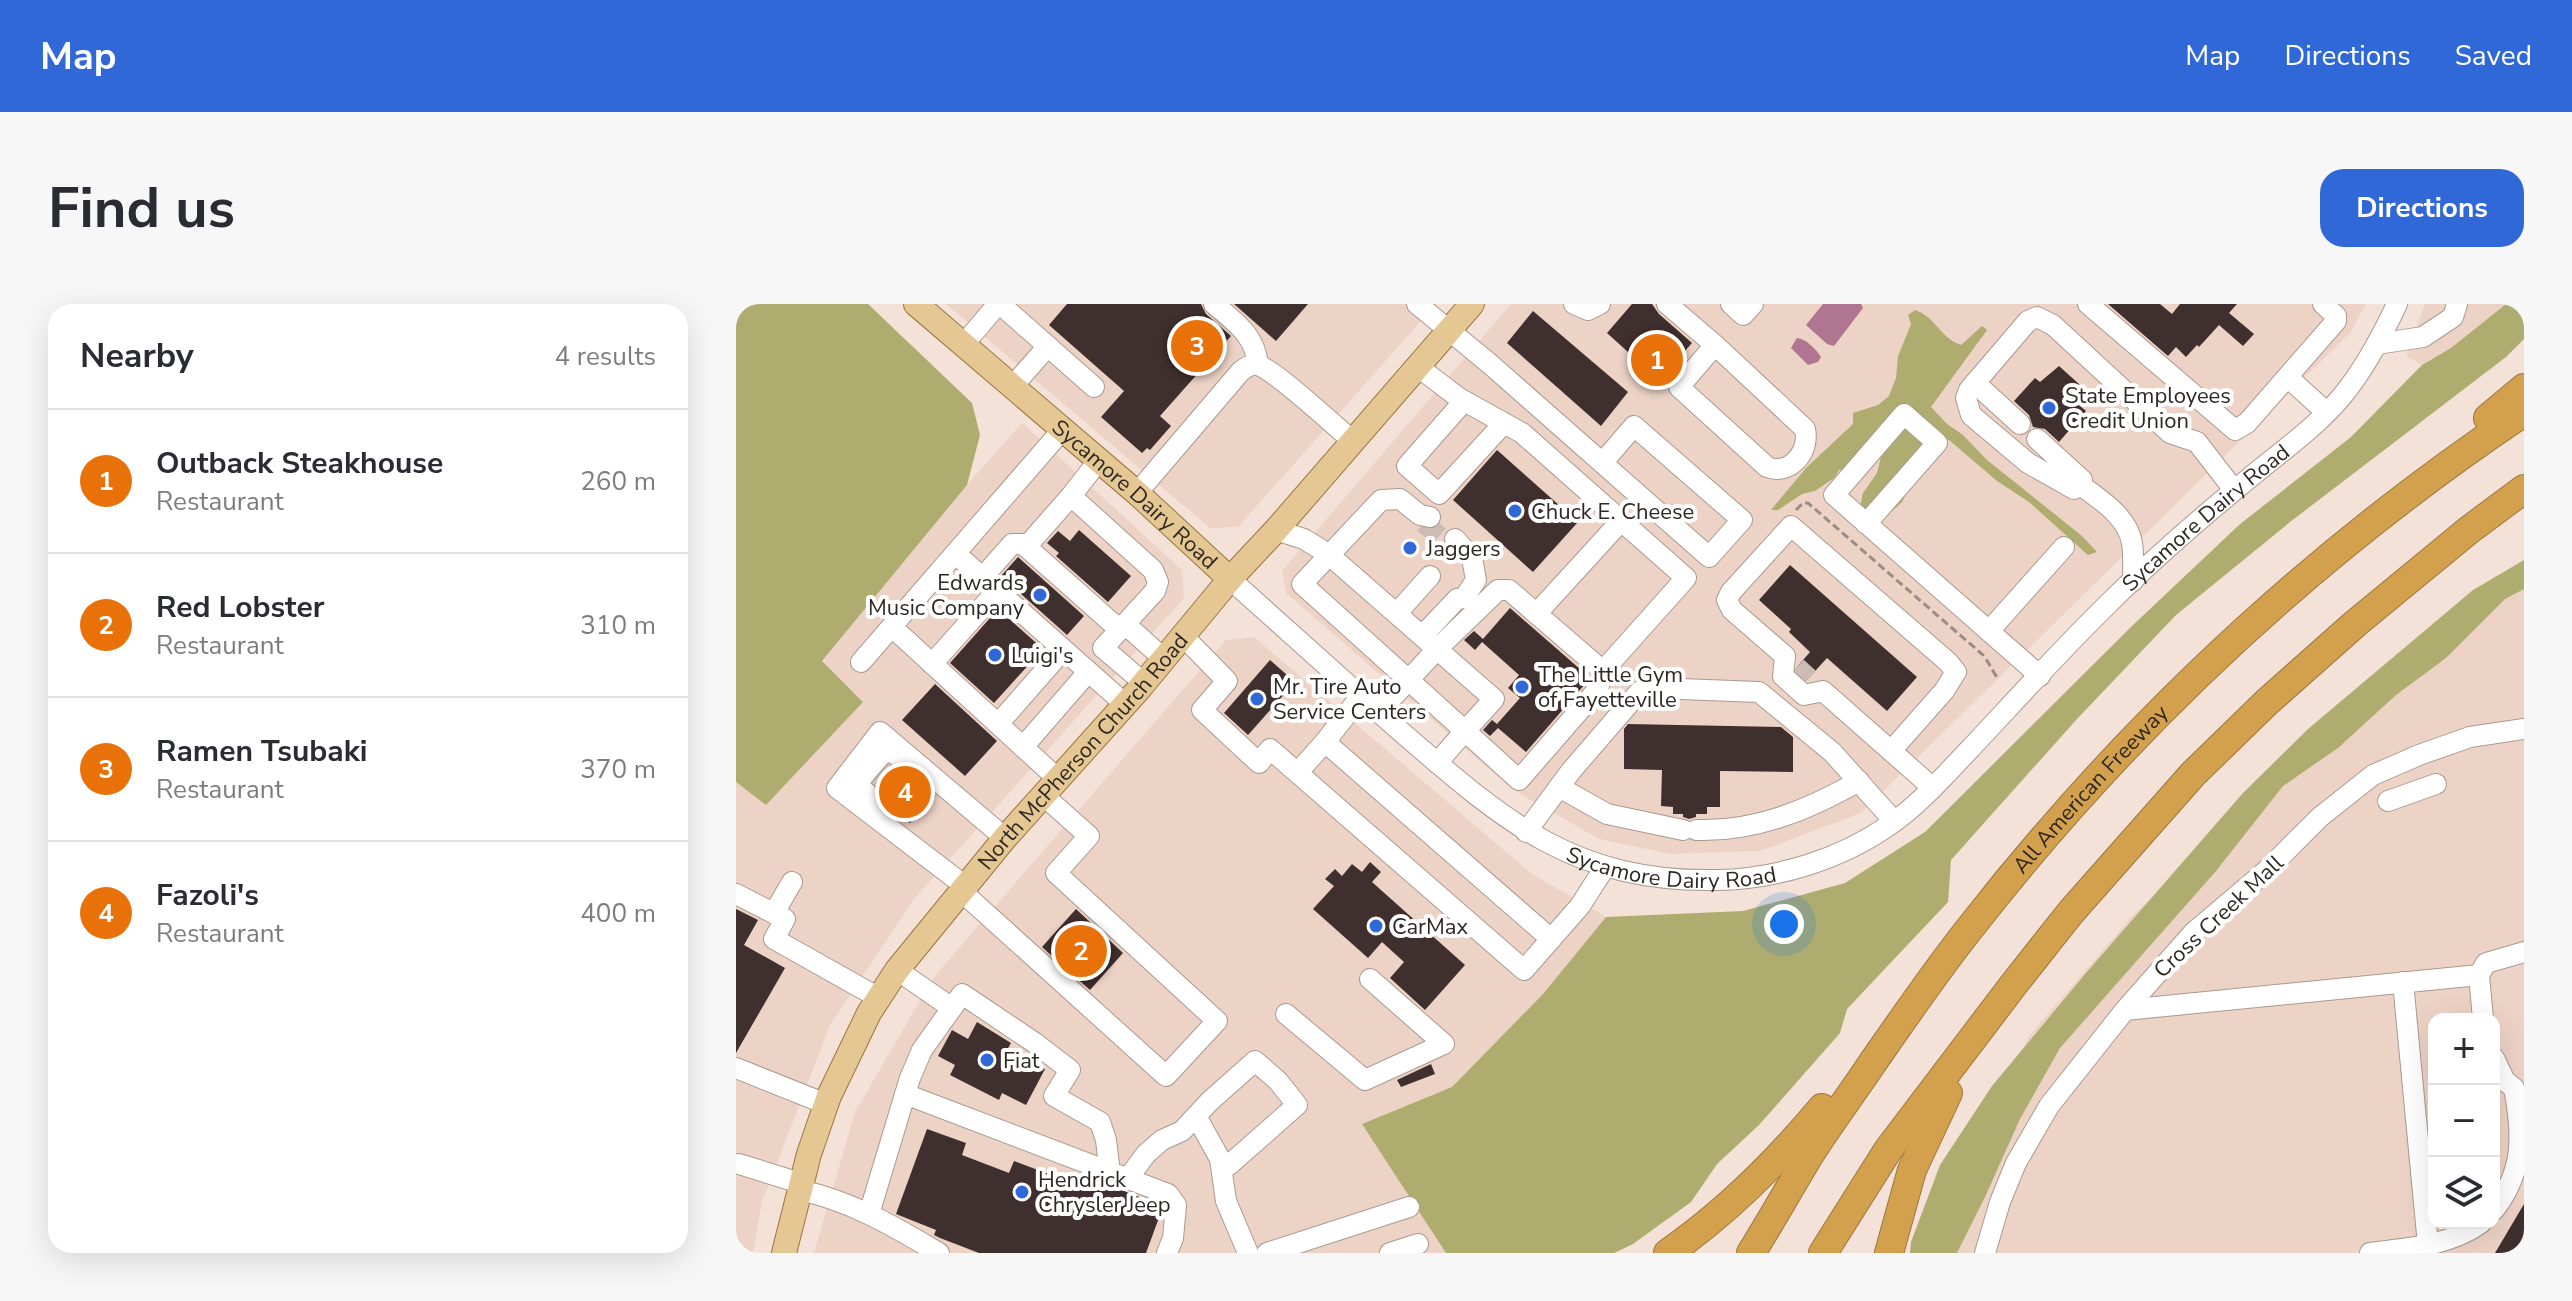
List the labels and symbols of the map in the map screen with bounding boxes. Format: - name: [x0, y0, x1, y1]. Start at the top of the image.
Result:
- pin: 3: [1171, 316, 1223, 376]
- pin: 1: [1631, 330, 1683, 390]
- place label: State Employees Credit Union: [2065, 381, 2231, 436]
- marker: State Employees Credit Union: [2040, 399, 2058, 417]
- street label: Sycamore Dairy Road: [1045, 413, 1224, 576]
- street label: Sycamore Dairy Road: [2116, 438, 2296, 599]
- place label: Chuck E. Cheese: [1531, 497, 1694, 527]
- marker: Chuck E. Cheese: [1506, 502, 1524, 520]
- place label: Jaggers: [1425, 534, 1501, 564]
- marker: Jaggers: [1401, 539, 1419, 557]
- place label: Edwards Music Company: [868, 568, 1025, 623]
- marker: Edwards Music Company: [1031, 586, 1049, 604]
- street label: North McPherson Church Road: [971, 627, 1195, 876]
- place label: Luigi's: [1011, 641, 1074, 671]
- marker: Luigi's: [986, 646, 1004, 664]
- place label: The Little Gym of Fayetteville: [1538, 660, 1683, 715]
- place label: Mr. Tire Auto Service Centers: [1273, 672, 1426, 727]
- marker: The Little Gym of Fayetteville: [1513, 678, 1531, 696]
- marker: Mr. Tire Auto Service Centers: [1248, 690, 1266, 708]
- street label: All American Freeway: [2006, 698, 2176, 880]
- pin: 4: [879, 762, 931, 822]
- street label: Sycamore Dairy Road: [1562, 839, 1779, 896]
- street label: Cross Creek Mall: [2147, 848, 2291, 985]
- your location: [1764, 904, 1804, 944]
- place label: CarMax: [1392, 912, 1468, 942]
- marker: CarMax: [1367, 917, 1385, 935]
- pin: 2: [1055, 921, 1107, 981]
- place label: Fiat: [1003, 1046, 1040, 1076]
- marker: Fiat: [978, 1051, 996, 1069]
- place label: Hendrick Chrysler Jeep: [1038, 1165, 1171, 1220]
- marker: Hendrick Chrysler Jeep: [1013, 1183, 1031, 1201]

